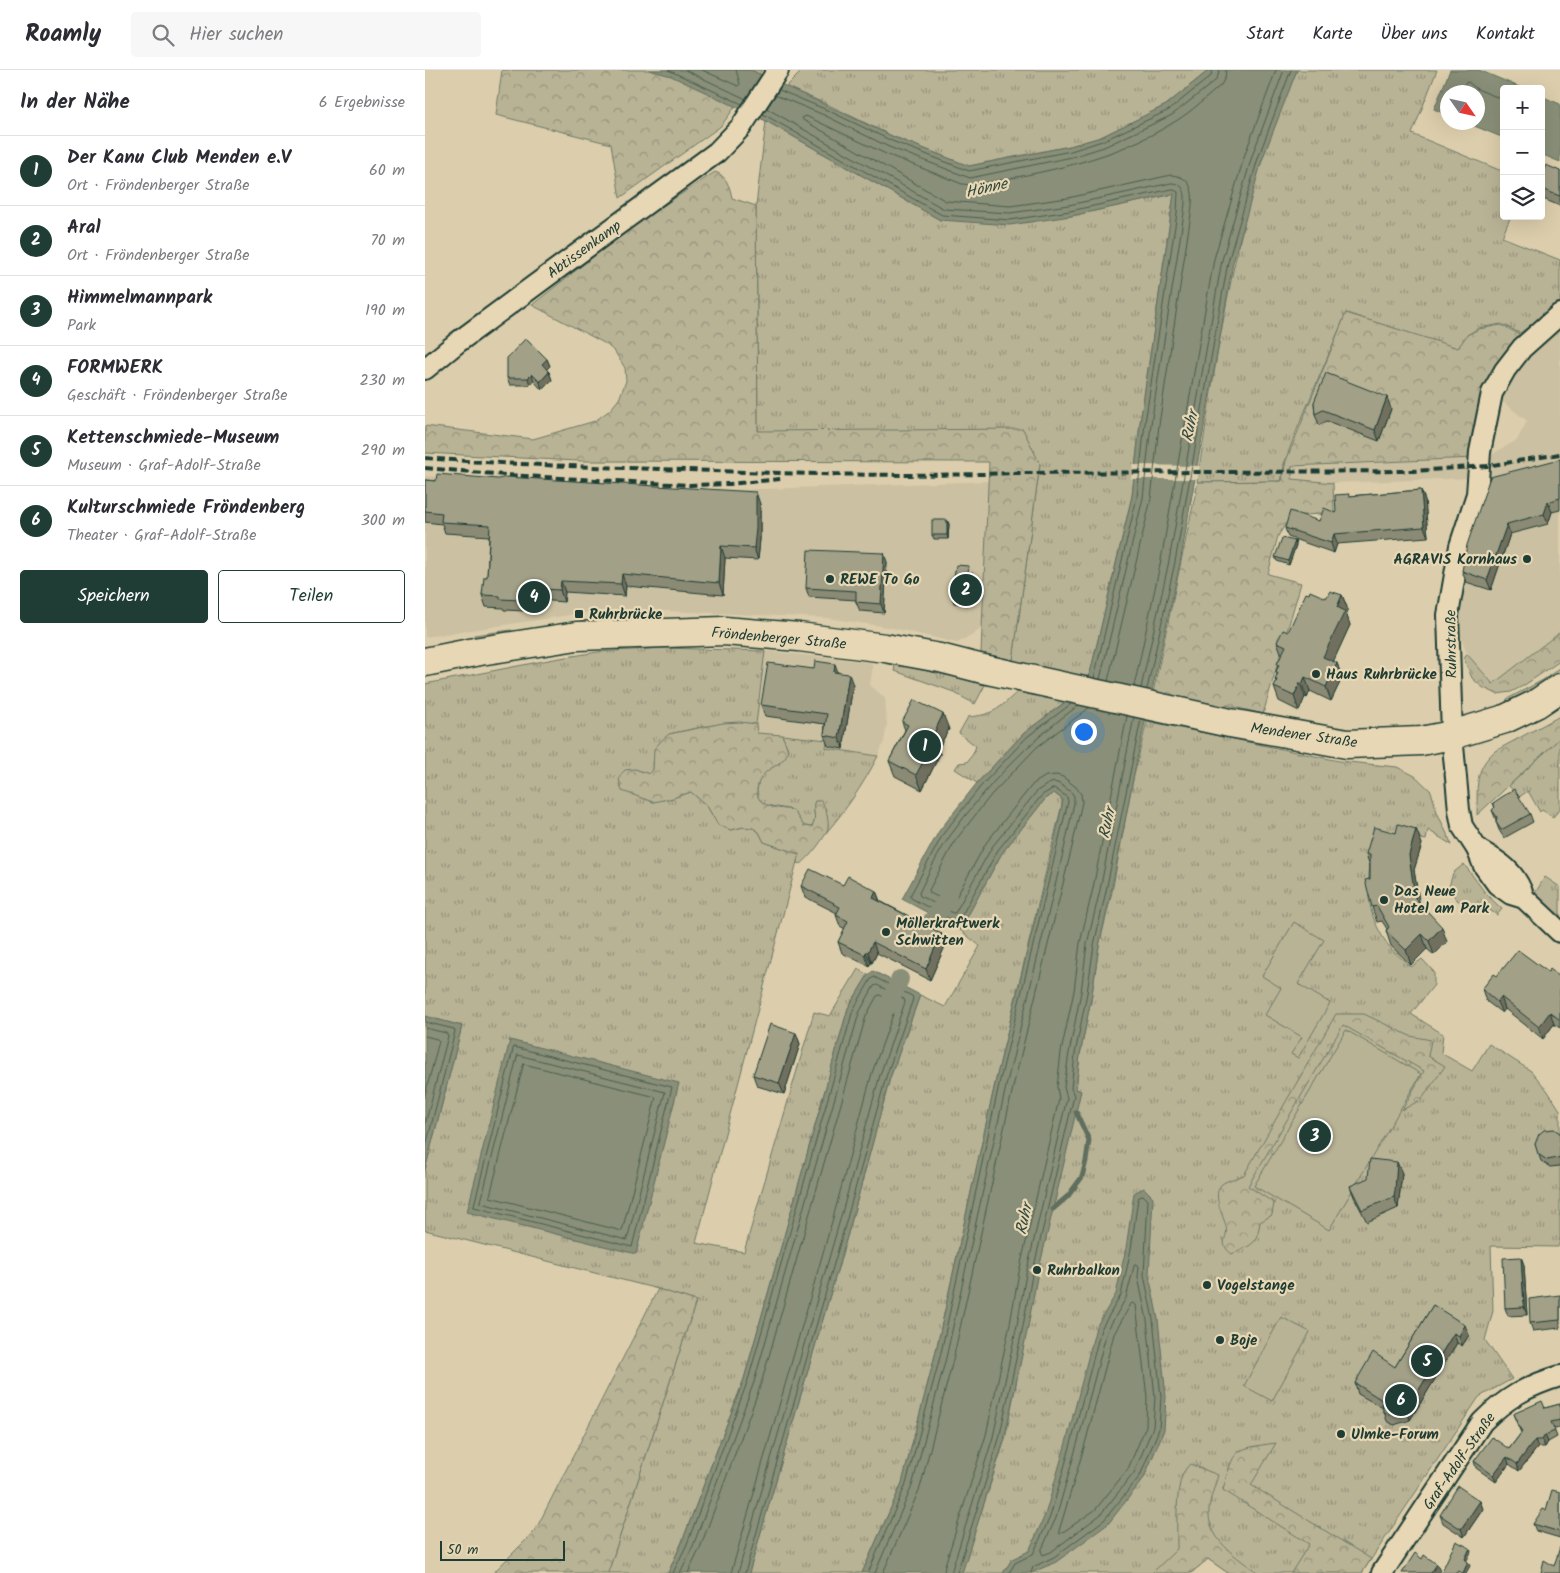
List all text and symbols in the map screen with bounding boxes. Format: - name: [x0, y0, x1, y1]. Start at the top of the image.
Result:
- search box: [131, 12, 481, 57]
- text: Roamly: [25, 15, 101, 54]
- text: Hier suchen: [189, 20, 283, 50]
- text: Start: [1246, 20, 1284, 49]
- text: Karte: [1312, 20, 1352, 49]
- text: Über uns: [1380, 20, 1448, 49]
- text: Kontakt: [1476, 20, 1535, 49]
- icon: search: [149, 21, 177, 49]
- north arrow: [1440, 85, 1485, 130]
- map controls: [1500, 85, 1545, 220]
- button: +: [1500, 85, 1545, 130]
- text: In der Nähe: [20, 86, 130, 119]
- text: 6 Ergebnisse: [319, 90, 405, 115]
- button: −: [1500, 130, 1545, 175]
- text: Der Kanu Club Menden e.V: [67, 143, 291, 173]
- text: 1: [34, 158, 38, 183]
- text: 60 m: [369, 158, 405, 183]
- water label: Hönne: [963, 171, 1011, 205]
- text: Ort · Fröndenberger Straße: [67, 173, 250, 198]
- button: layers: [1500, 175, 1545, 220]
- text: Aral: [67, 213, 101, 243]
- street label: Abtissenkamp: [542, 215, 627, 285]
- text: 2: [31, 228, 41, 253]
- text: 70 m: [370, 228, 405, 253]
- text: Ort · Fröndenberger Straße: [67, 243, 250, 268]
- text: Himmelmannpark: [67, 283, 212, 313]
- text: 3: [32, 298, 40, 323]
- text: 190 m: [365, 298, 405, 323]
- text: Park: [67, 313, 96, 338]
- text: FORMWERK: [67, 353, 163, 383]
- text: 4: [32, 368, 40, 393]
- text: 230 m: [359, 368, 405, 393]
- text: Geschäft · Fröndenberger Straße: [67, 383, 287, 408]
- water label: Ruhr: [1175, 405, 1207, 444]
- text: Kettenschmiede-Museum: [67, 423, 279, 453]
- text: 5: [32, 438, 40, 463]
- text: 290 m: [361, 438, 405, 463]
- text: Museum · Graf-Adolf-Straße: [67, 453, 261, 478]
- text: Kulturschmiede Fröndenberg: [67, 493, 305, 523]
- text: 6: [32, 508, 40, 533]
- text: 300 m: [361, 508, 405, 533]
- text: Theater · Graf-Adolf-Straße: [67, 523, 256, 548]
- place label: AGRAVIS Kornhaus: [1393, 548, 1517, 572]
- marker: AGRAVIS Kornhaus: [1521, 553, 1533, 565]
- place label: REWE To Go: [840, 568, 920, 592]
- button: Speichern: [20, 570, 208, 623]
- button: Teilen: [218, 570, 405, 623]
- pin: 2: [950, 571, 982, 609]
- marker: REWE To Go: [824, 573, 836, 585]
- pin: 4: [518, 578, 550, 616]
- place label: Ruhrbrücke: [589, 603, 663, 627]
- marker: Ruhrbrücke: [573, 608, 585, 620]
- street label: Ruhrstraße: [1439, 609, 1465, 679]
- street label: Fröndenberger Straße: [710, 621, 848, 657]
- place label: Haus Ruhrbrücke: [1326, 663, 1438, 687]
- marker: Haus Ruhrbrücke: [1310, 668, 1322, 680]
- street label: Mendener Straße: [1249, 717, 1359, 755]
- your location: [1071, 719, 1097, 745]
- pin: 1: [909, 727, 941, 765]
- water label: Ruhr: [1092, 802, 1124, 841]
- place label: Das Neue Hotel am Park: [1394, 880, 1489, 921]
- marker: Das Neue Hotel am Park: [1378, 894, 1390, 906]
- place label: Möllerkraftwerk Schwitten: [896, 912, 1000, 953]
- marker: Möllerkraftwerk Schwitten: [880, 926, 892, 938]
- pin: 3: [1299, 1117, 1331, 1155]
- water label: Ruhr: [1009, 1198, 1041, 1237]
- place label: Ruhrbalkon: [1047, 1259, 1120, 1283]
- marker: Ruhrbalkon: [1031, 1264, 1043, 1276]
- place label: Vogelstange: [1217, 1274, 1295, 1298]
- marker: Vogelstange: [1201, 1279, 1213, 1291]
- place label: Boje: [1230, 1329, 1258, 1353]
- marker: Boje: [1214, 1334, 1226, 1346]
- pin: 5: [1411, 1342, 1443, 1380]
- pin: 6: [1385, 1381, 1417, 1419]
- street label: Graf-Adolf-Straße: [1417, 1408, 1503, 1515]
- place label: Ulmke-Forum: [1351, 1423, 1439, 1447]
- marker: Ulmke-Forum: [1335, 1428, 1347, 1440]
- scale bar: [440, 1538, 565, 1561]
- text: 50 m: [447, 1539, 478, 1561]

